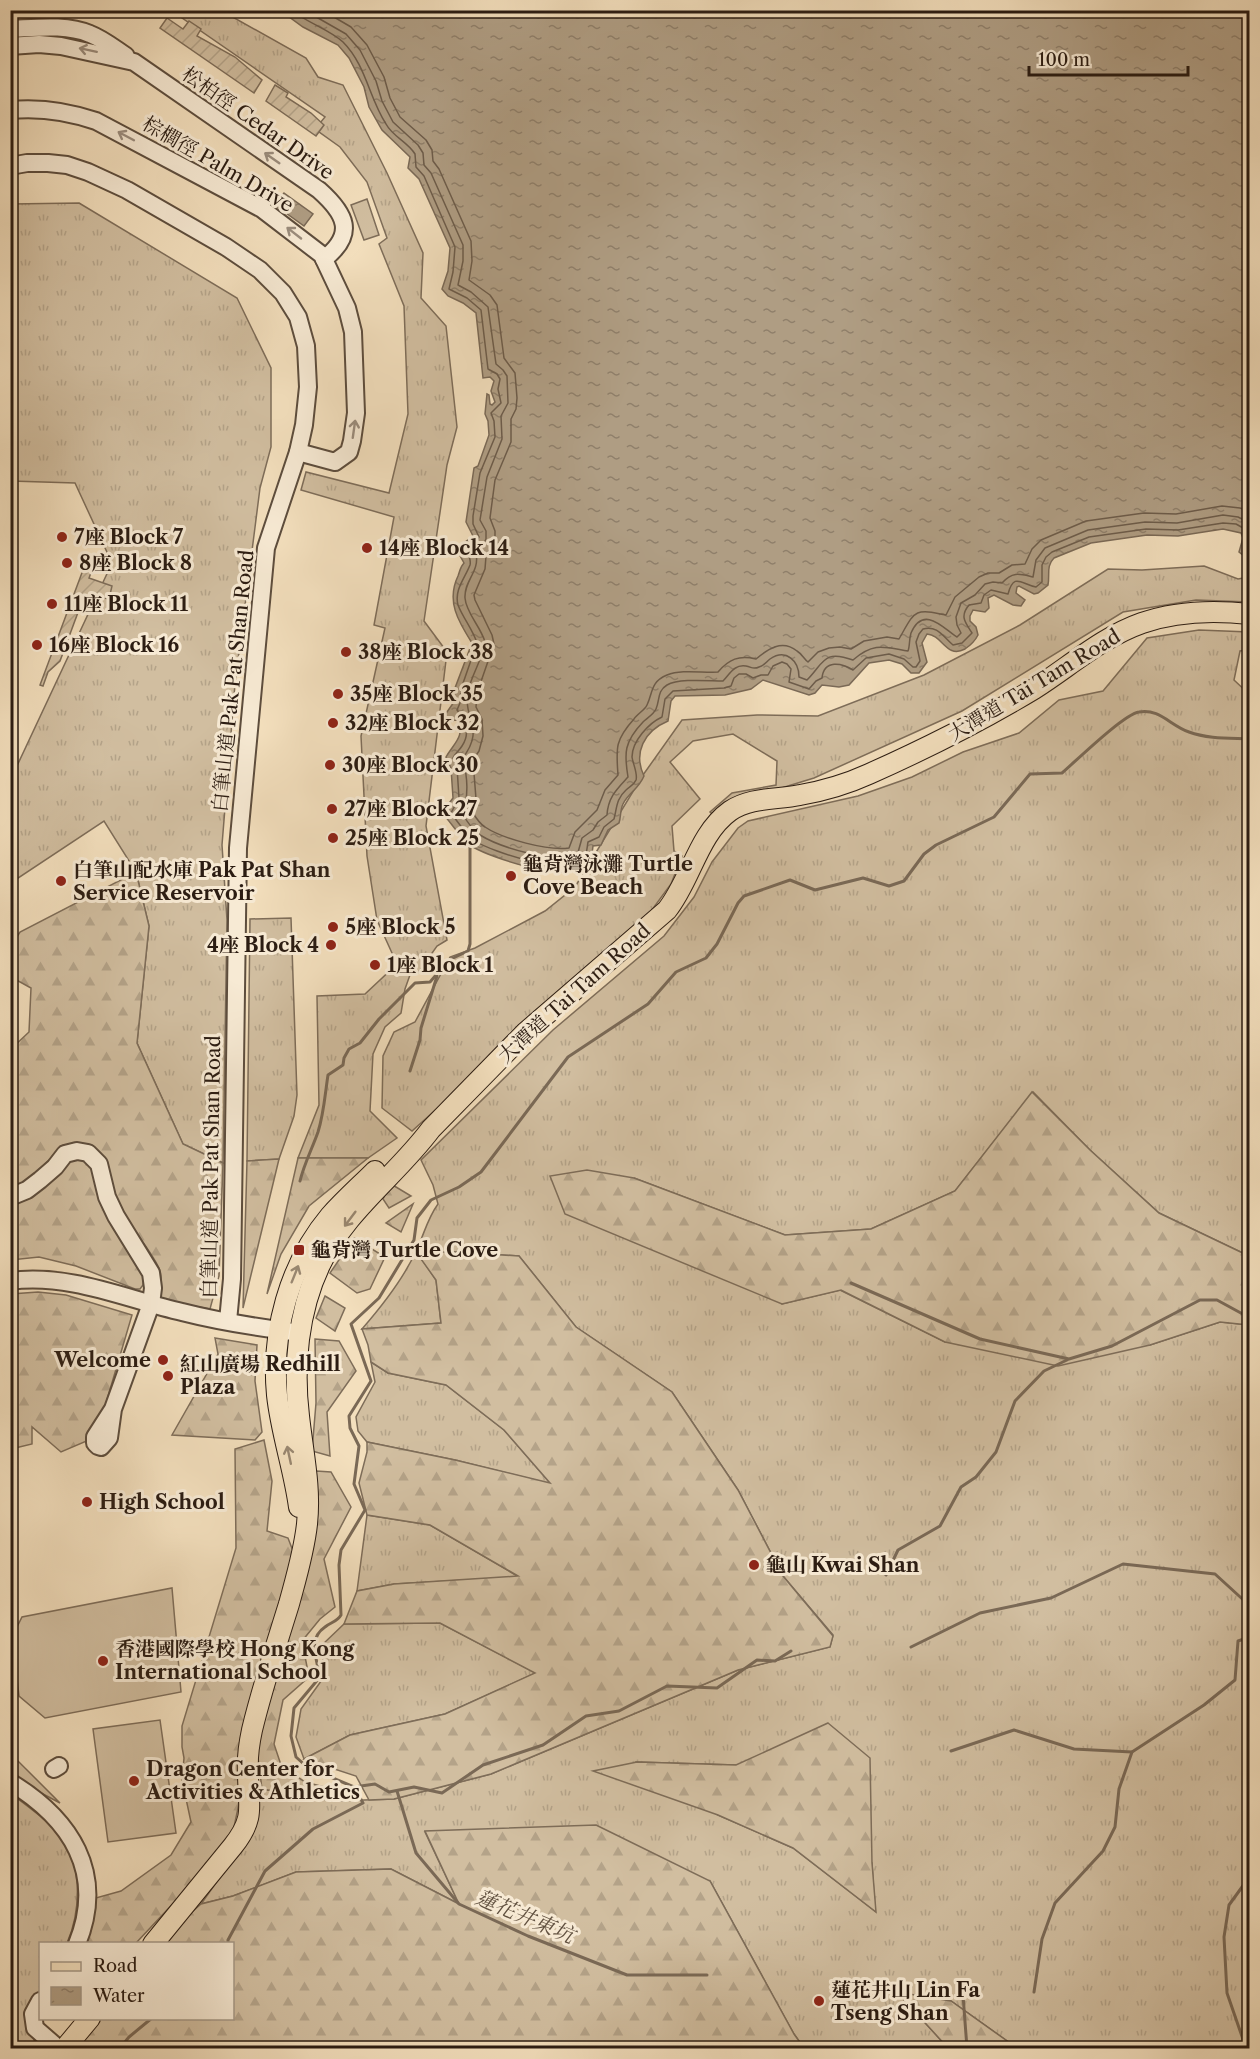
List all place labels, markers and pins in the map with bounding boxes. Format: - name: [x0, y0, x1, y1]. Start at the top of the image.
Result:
- place label: 7座 Block 7: [74, 525, 184, 549]
- marker: 7座 Block 7: [55, 530, 69, 544]
- place label: 14座 Block 14: [379, 536, 509, 560]
- marker: 14座 Block 14: [360, 541, 374, 555]
- place label: 8座 Block 8: [79, 551, 192, 575]
- marker: 8座 Block 8: [60, 556, 74, 570]
- place label: 11座 Block 11: [64, 592, 188, 616]
- marker: 11座 Block 11: [45, 597, 59, 611]
- place label: 16座 Block 16: [49, 633, 179, 657]
- marker: 16座 Block 16: [30, 638, 44, 652]
- place label: 38座 Block 38: [358, 640, 494, 664]
- marker: 38座 Block 38: [339, 645, 353, 659]
- place label: 35座 Block 35: [350, 682, 483, 706]
- marker: 35座 Block 35: [331, 687, 345, 701]
- place label: 32座 Block 32: [345, 711, 480, 735]
- marker: 32座 Block 32: [326, 716, 340, 730]
- place label: 30座 Block 30: [342, 753, 478, 777]
- marker: 30座 Block 30: [323, 758, 337, 772]
- place label: 27座 Block 27: [344, 797, 477, 821]
- marker: 27座 Block 27: [325, 802, 339, 816]
- place label: 25座 Block 25: [345, 826, 479, 850]
- marker: 25座 Block 25: [326, 831, 340, 845]
- place label: 龜背灣泳灘 Turtle Cove Beach: [523, 852, 693, 899]
- place label: 白筆山配水庫 Pak Pat Shan Service Reservoir: [73, 858, 331, 905]
- marker: 龜背灣泳灘 Turtle Cove Beach: [504, 869, 518, 883]
- marker: 白筆山配水庫 Pak Pat Shan Service Reservoir: [54, 874, 68, 888]
- place label: 5座 Block 5: [345, 915, 455, 939]
- marker: 5座 Block 5: [326, 920, 340, 934]
- place label: 4座 Block 4: [207, 933, 319, 957]
- marker: 4座 Block 4: [324, 938, 338, 952]
- place label: 1座 Block 1: [387, 953, 493, 977]
- marker: 1座 Block 1: [368, 958, 382, 972]
- place label: 龜背灣 Turtle Cove: [311, 1238, 498, 1262]
- marker: 龜背灣 Turtle Cove: [292, 1243, 306, 1257]
- place label: Welcome: [53, 1348, 151, 1372]
- place label: 紅山廣場 Redhill Plaza: [180, 1352, 341, 1399]
- marker: Welcome: [156, 1353, 170, 1367]
- marker: 紅山廣場 Redhill Plaza: [161, 1369, 175, 1383]
- place label: High School: [99, 1490, 225, 1514]
- marker: High School: [80, 1495, 94, 1509]
- place label: 龜山 Kwai Shan: [766, 1553, 920, 1577]
- marker: 龜山 Kwai Shan: [747, 1558, 761, 1572]
- place label: 香港國際學校 Hong Kong International School: [115, 1637, 355, 1684]
- marker: 香港國際學校 Hong Kong International School: [96, 1654, 110, 1668]
- place label: Dragon Center for Activities & Athletics: [145, 1757, 360, 1804]
- marker: Dragon Center for Activities & Athletics: [127, 1774, 141, 1788]
- place label: 蓮花井山 Lin Fa Tseng Shan: [831, 1978, 980, 2025]
- marker: 蓮花井山 Lin Fa Tseng Shan: [812, 1994, 826, 2008]

